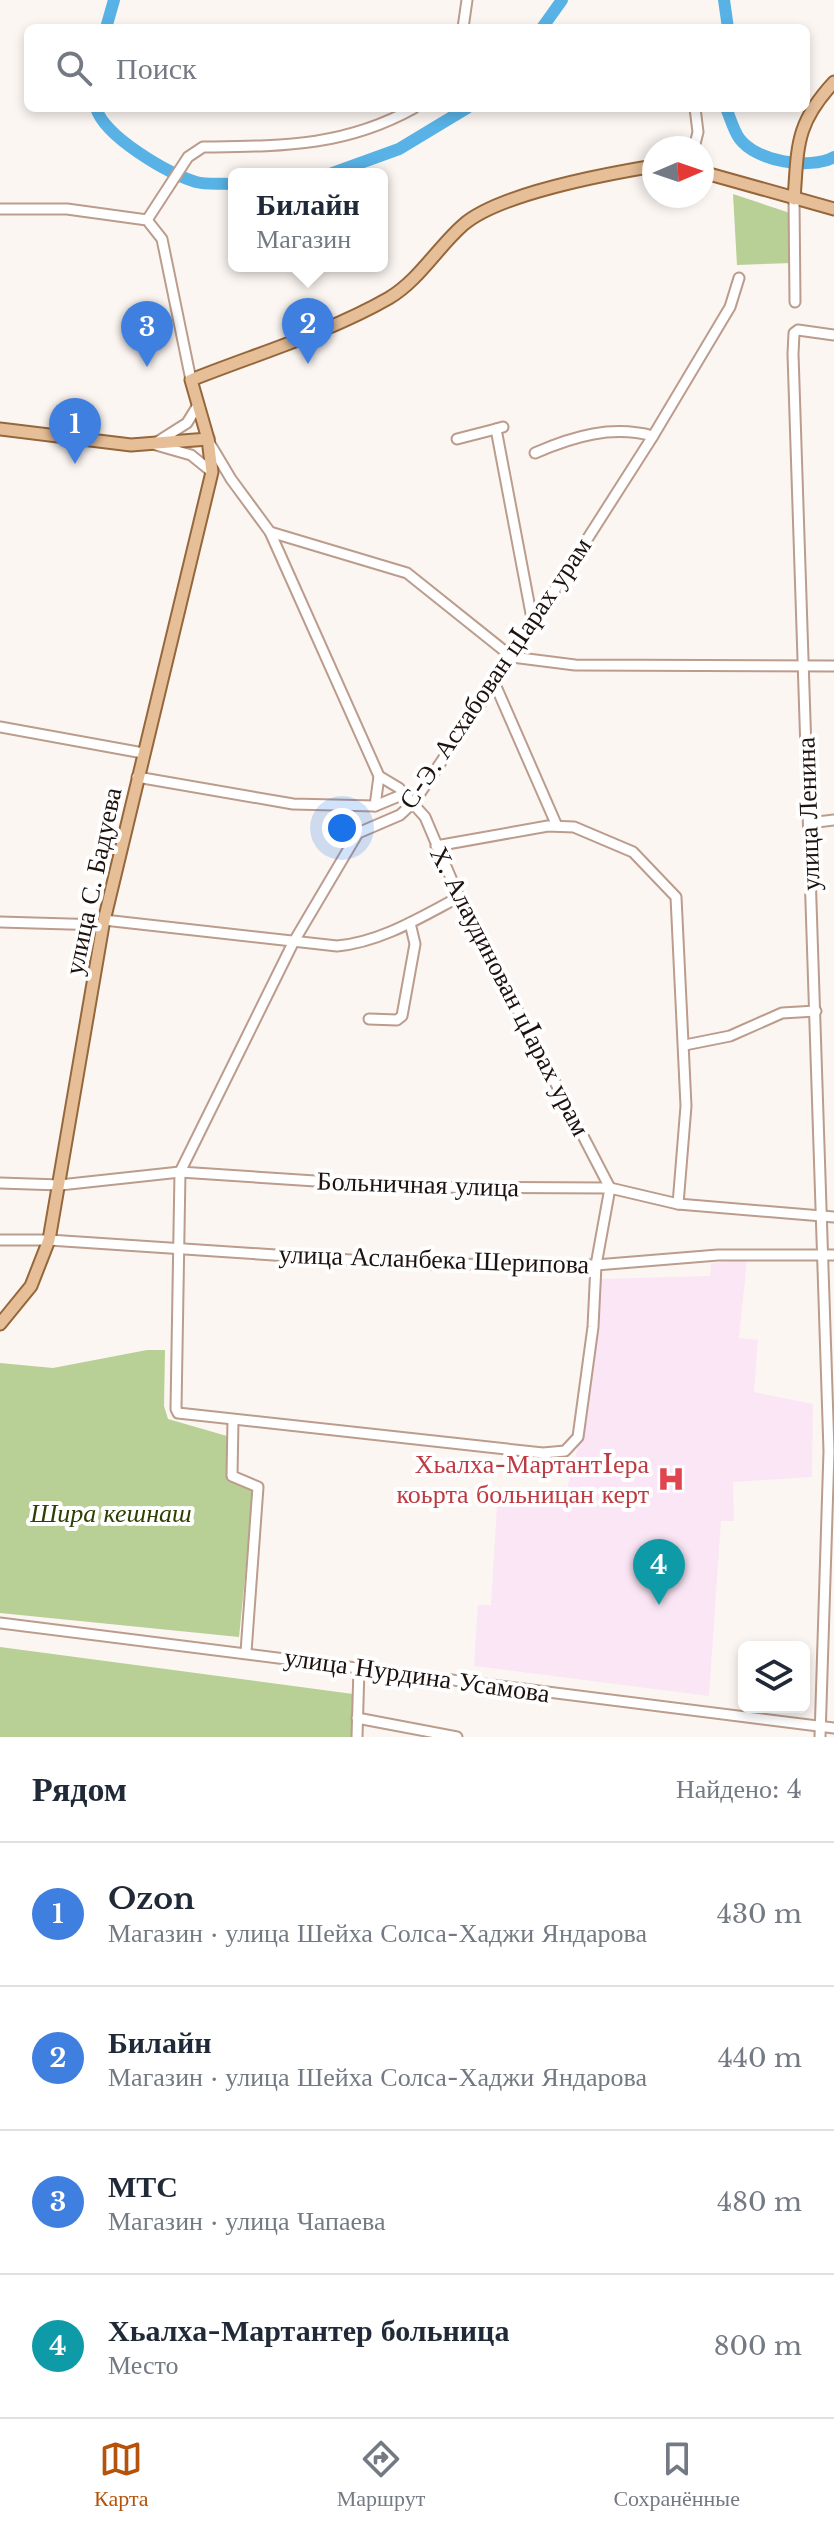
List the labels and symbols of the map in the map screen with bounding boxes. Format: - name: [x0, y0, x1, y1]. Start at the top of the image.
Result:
- north arrow: [642, 136, 714, 208]
- pin: 2: [282, 298, 334, 364]
- pin: 3: [121, 301, 173, 367]
- pin: 1: [49, 398, 101, 464]
- street label: С-Э. Асхабован цIарах урам: [392, 531, 598, 815]
- street label: улица Ленина: [789, 736, 827, 891]
- street label: улица С. Бадуева: [58, 784, 129, 978]
- your location: [322, 808, 362, 848]
- street label: Х. Алаудинован цIарах урам: [423, 841, 597, 1141]
- street label: Больничная улица: [316, 1164, 520, 1204]
- street label: улица Асланбека Шерипова: [278, 1238, 590, 1280]
- place label: Хьалха-МартантIера коьрта больницан керт: [397, 1448, 649, 1510]
- hospital icon: Хьалха-МартантIера коьрта больницан керт: [656, 1464, 686, 1494]
- park label: Шира кешнаш: [29, 1497, 192, 1529]
- pin: 4: [633, 1539, 685, 1605]
- street label: улица Нурдина Усамова: [282, 1641, 552, 1710]

